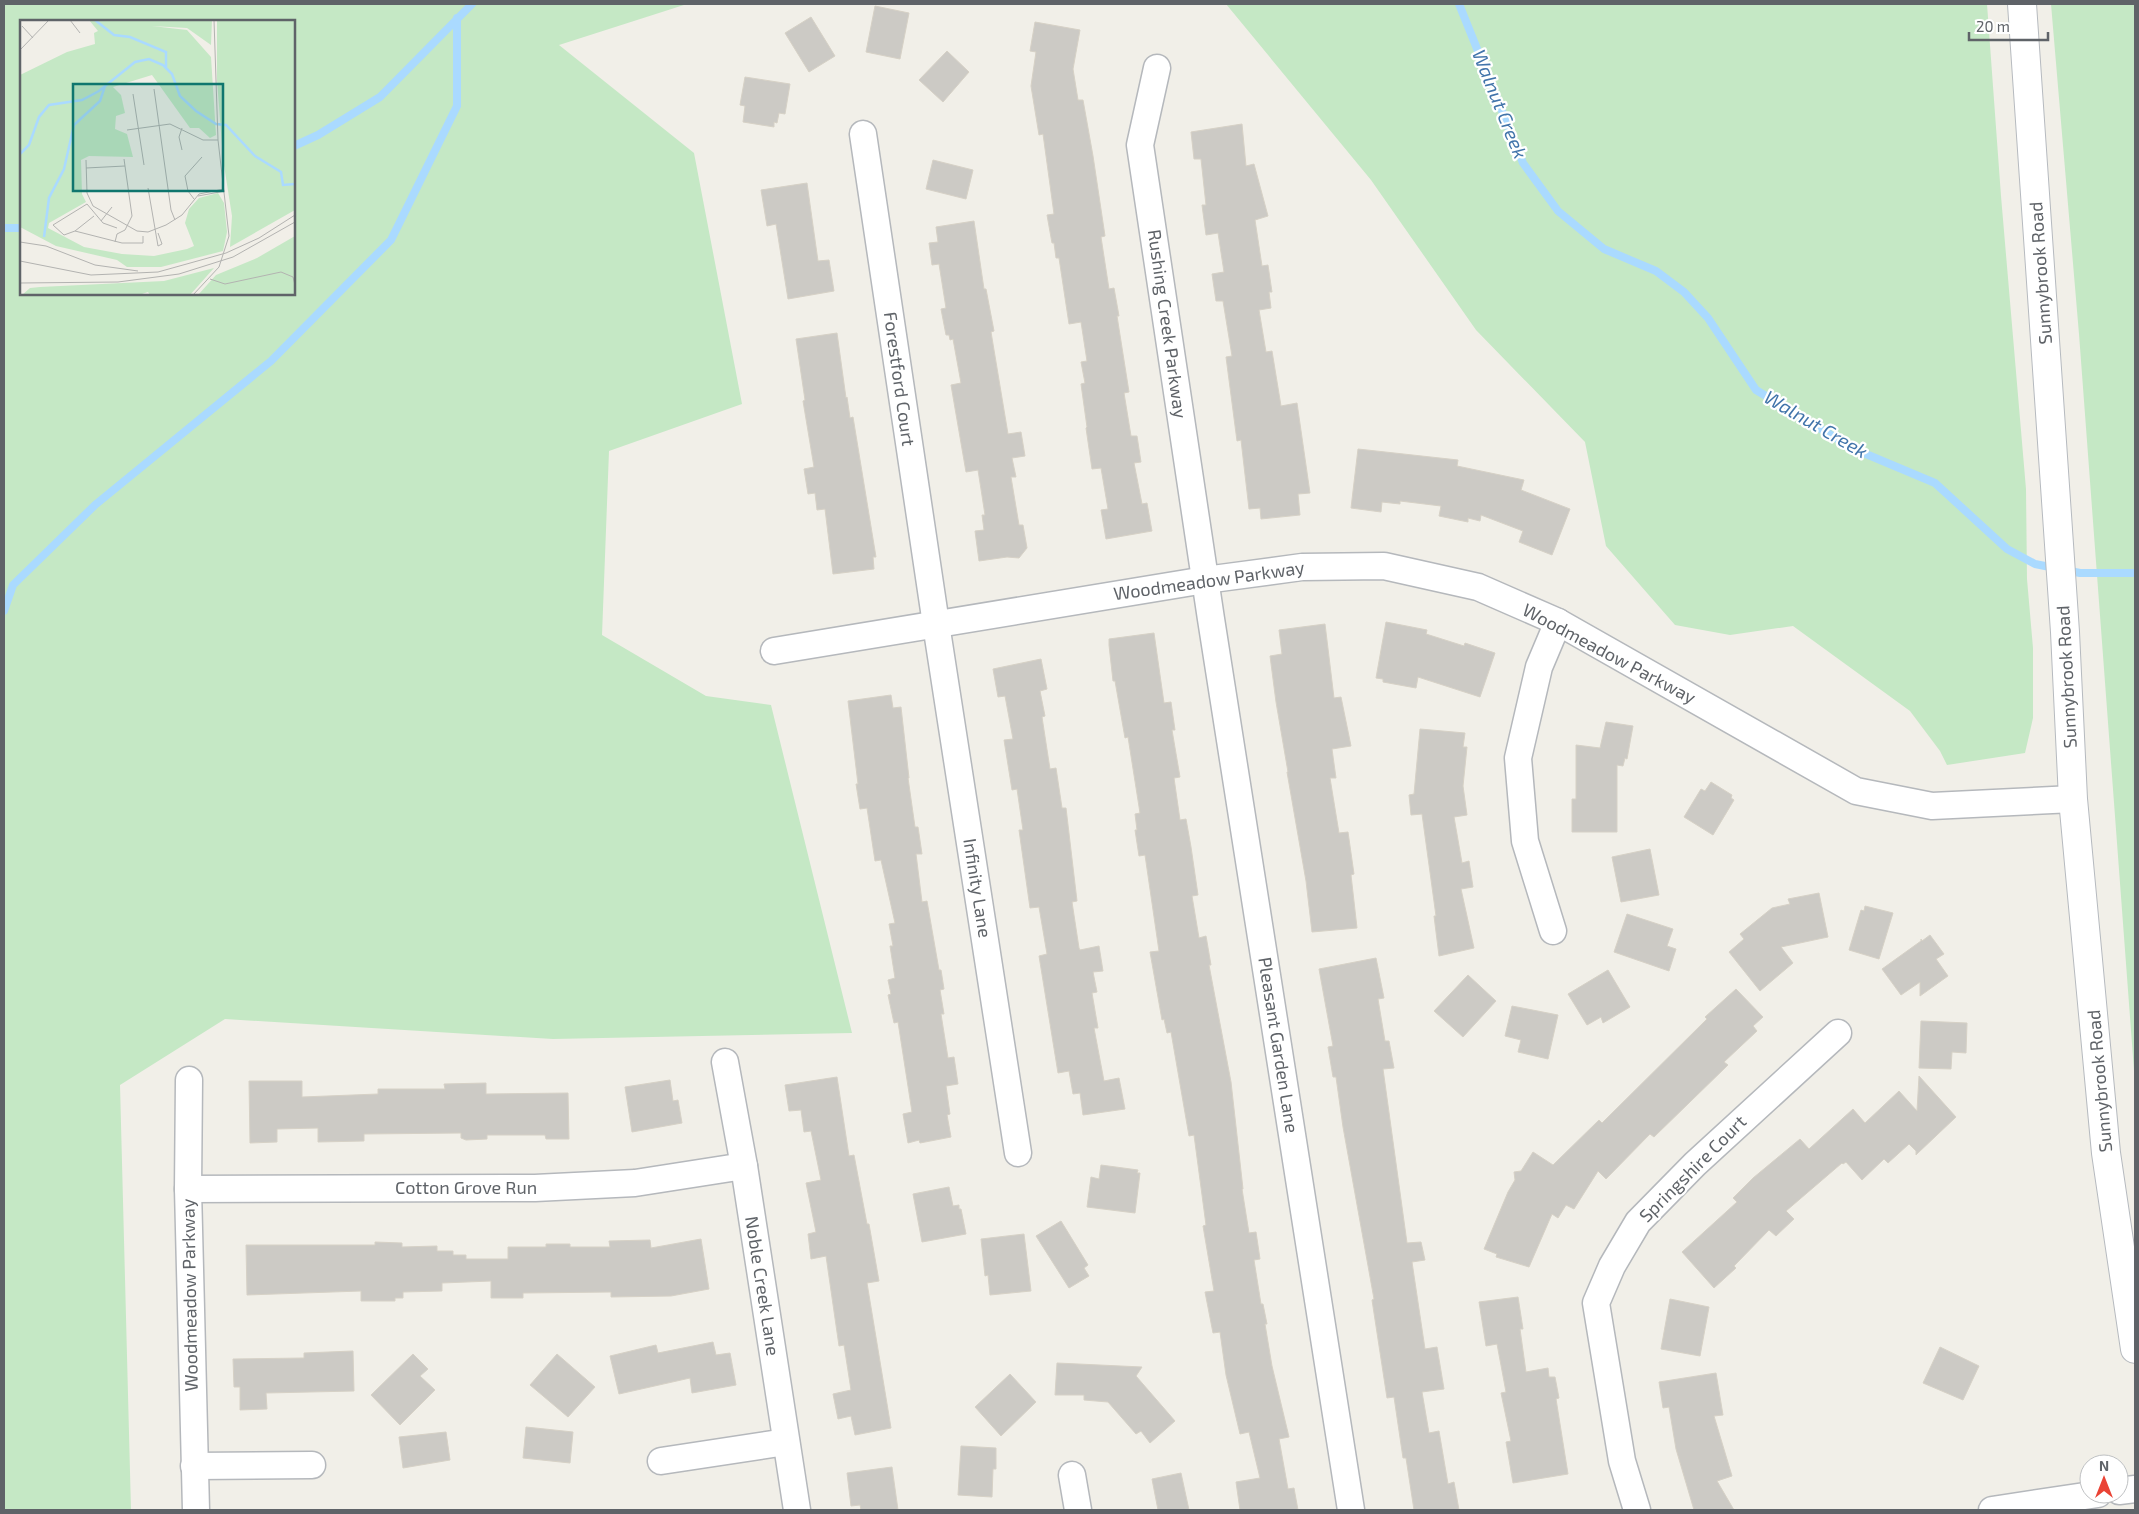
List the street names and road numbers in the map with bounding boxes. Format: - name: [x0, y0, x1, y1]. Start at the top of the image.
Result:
- street label: Sunnybrook Road: [2024, 201, 2056, 345]
- street label: Rushing Creek Parkway: [1144, 228, 1192, 420]
- street label: Forestford Court: [880, 310, 920, 448]
- street label: Woodmeadow Parkway: [1112, 556, 1306, 604]
- street label: Woodmeadow Parkway: [1519, 598, 1700, 708]
- street label: Sunnybrook Road: [2051, 605, 2081, 749]
- street label: Infinity Lane: [959, 837, 997, 939]
- street label: Pleasant Garden Lane: [1254, 955, 1304, 1134]
- street label: Sunnybrook Road: [2082, 1009, 2116, 1153]
- street label: Springshire Court: [1634, 1110, 1750, 1226]
- street label: Cotton Grove Run: [395, 1176, 537, 1198]
- street label: Woodmeadow Parkway: [176, 1198, 202, 1392]
- street label: Noble Creek Lane: [741, 1214, 785, 1357]

